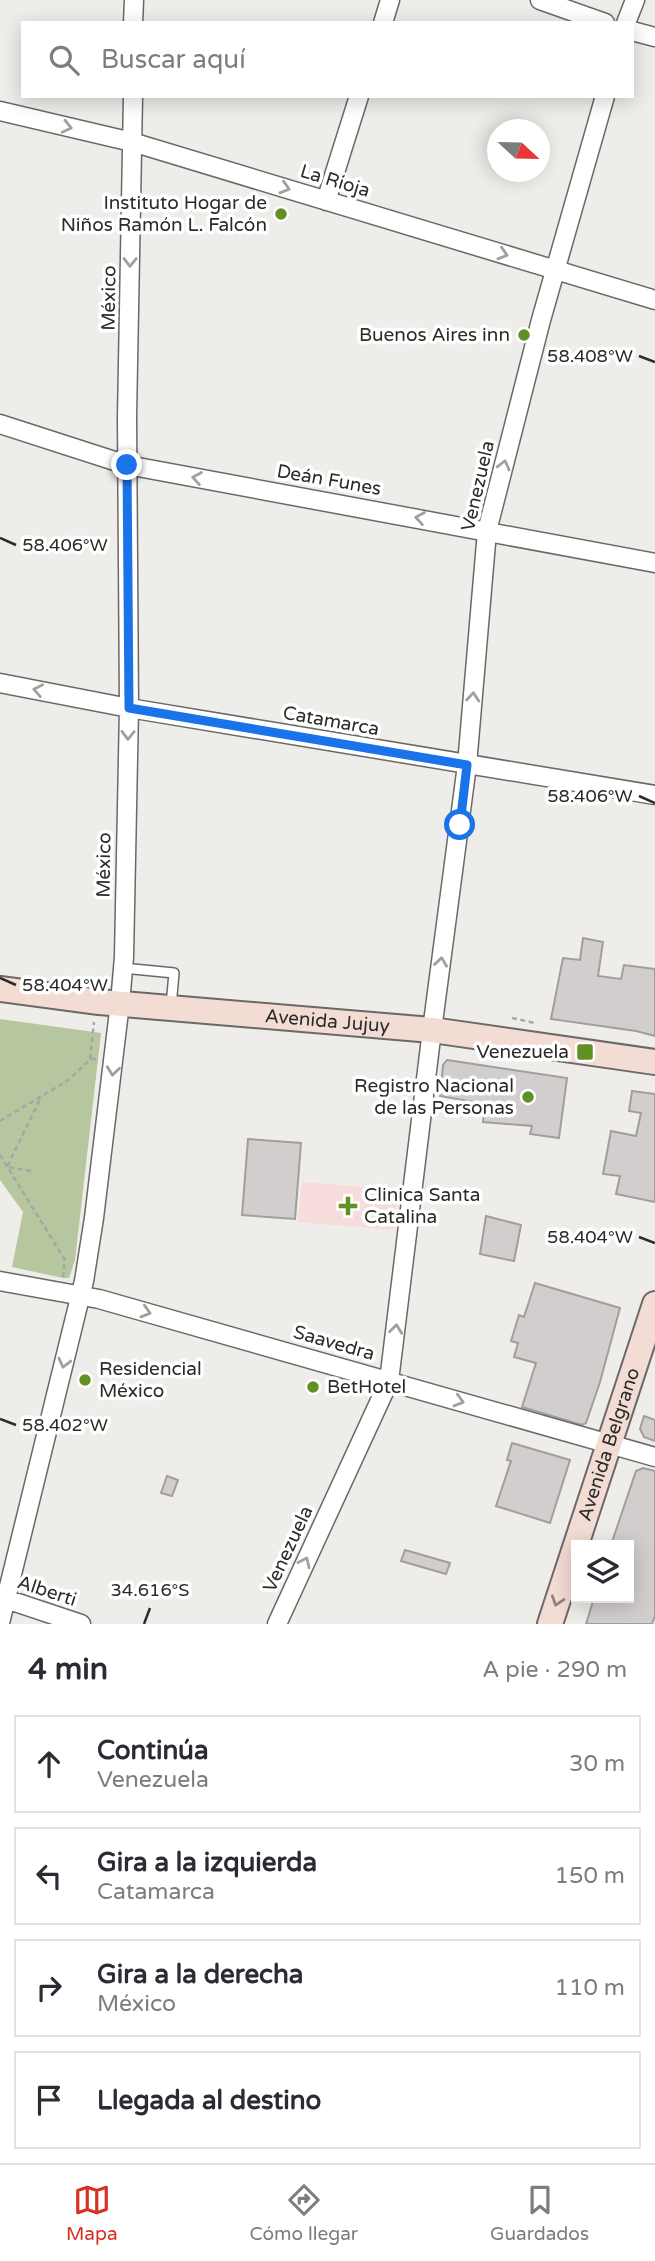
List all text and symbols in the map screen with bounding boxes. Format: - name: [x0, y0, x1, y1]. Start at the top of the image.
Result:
- search box: [21, 21, 634, 98]
- icon: search: [45, 41, 83, 79]
- text: Buscar aquí: [101, 44, 246, 75]
- one-way arrow: [60, 118, 72, 133]
- north arrow: [487, 119, 550, 182]
- street label: La Rioja: [297, 160, 373, 202]
- one-way arrow: [279, 180, 291, 195]
- place label: Instituto Hogar de Niños Ramón L. Falcón: [61, 192, 267, 236]
- marker: Instituto Hogar de Niños Ramón L. Falcón: [273, 206, 289, 222]
- one-way arrow: [497, 246, 509, 261]
- one-way arrow: [122, 258, 138, 268]
- street label: México: [97, 265, 121, 331]
- place label: Buenos Aires inn: [359, 324, 510, 346]
- marker: Buenos Aires inn: [516, 327, 532, 343]
- text: 58.408°W: [547, 345, 633, 367]
- street label: Venezuela: [457, 438, 499, 534]
- route end: [111, 449, 142, 480]
- one-way arrow: [496, 459, 510, 471]
- street label: Deán Funes: [275, 460, 383, 500]
- one-way arrow: [191, 471, 203, 486]
- one-way arrow: [414, 512, 426, 527]
- text: 58.406°W: [22, 534, 108, 556]
- one-way arrow: [32, 684, 44, 699]
- one-way arrow: [465, 692, 480, 703]
- street label: Catamarca: [281, 702, 381, 740]
- one-way arrow: [120, 730, 136, 741]
- text: 58.406°W: [547, 785, 633, 807]
- route start: [444, 809, 475, 840]
- street label: México: [92, 832, 116, 898]
- one-way arrow: [433, 956, 448, 968]
- text: 58.404°W: [22, 974, 108, 996]
- street label: Avenida Jujuy: [264, 1005, 391, 1037]
- place label: Venezuela: [477, 1041, 569, 1063]
- marker: Venezuela: [575, 1042, 595, 1062]
- one-way arrow: [105, 1065, 120, 1077]
- place label: Registro Nacional de las Personas: [354, 1075, 514, 1119]
- marker: Registro Nacional de las Personas: [520, 1089, 536, 1105]
- place label: Clinica Santa Catalina: [364, 1184, 480, 1228]
- marker: Clinica Santa Catalina: [338, 1196, 358, 1216]
- text: 58.404°W: [547, 1226, 633, 1248]
- one-way arrow: [140, 1304, 152, 1319]
- street label: Saavedra: [291, 1321, 377, 1365]
- one-way arrow: [388, 1323, 403, 1335]
- one-way arrow: [58, 1356, 72, 1368]
- place label: Residencial México: [99, 1358, 202, 1402]
- street label: Avenida Belgrano: [574, 1365, 644, 1524]
- marker: Residencial México: [77, 1372, 93, 1388]
- place label: BetHotel: [327, 1376, 406, 1398]
- marker: BetHotel: [305, 1379, 321, 1395]
- one-way arrow: [453, 1392, 465, 1407]
- text: 58.402°W: [22, 1414, 108, 1436]
- street label: Venezuela: [259, 1502, 317, 1596]
- map controls: [571, 1540, 634, 1603]
- button: layers: [571, 1540, 634, 1603]
- one-way arrow: [297, 1557, 311, 1569]
- street label: Alberti: [15, 1571, 79, 1611]
- text: 34.616°S: [111, 1579, 189, 1601]
- one-way arrow: [551, 1595, 566, 1607]
- text: 4 min: [28, 1651, 108, 1688]
- text: A pie · 290 m: [482, 1656, 627, 1684]
- text: Continúa: [97, 1735, 209, 1766]
- icon: ahead: [30, 1745, 68, 1783]
- text: 30 m: [569, 1750, 625, 1778]
- text: Venezuela: [97, 1766, 209, 1794]
- text: Gira a la izquierda: [97, 1847, 317, 1878]
- icon: left: [30, 1857, 68, 1895]
- text: 150 m: [555, 1862, 625, 1890]
- text: Catamarca: [97, 1878, 215, 1906]
- text: Gira a la derecha: [97, 1959, 303, 1990]
- icon: right: [30, 1969, 68, 2007]
- text: 110 m: [555, 1974, 625, 2002]
- text: México: [97, 1990, 176, 2018]
- icon: arrive: [30, 2081, 68, 2119]
- text: Llegada al destino: [97, 2085, 321, 2116]
- tab: Mapa: [66, 2181, 118, 2245]
- tab: Cómo llegar: [250, 2181, 358, 2245]
- tab: Guardados: [490, 2181, 589, 2245]

